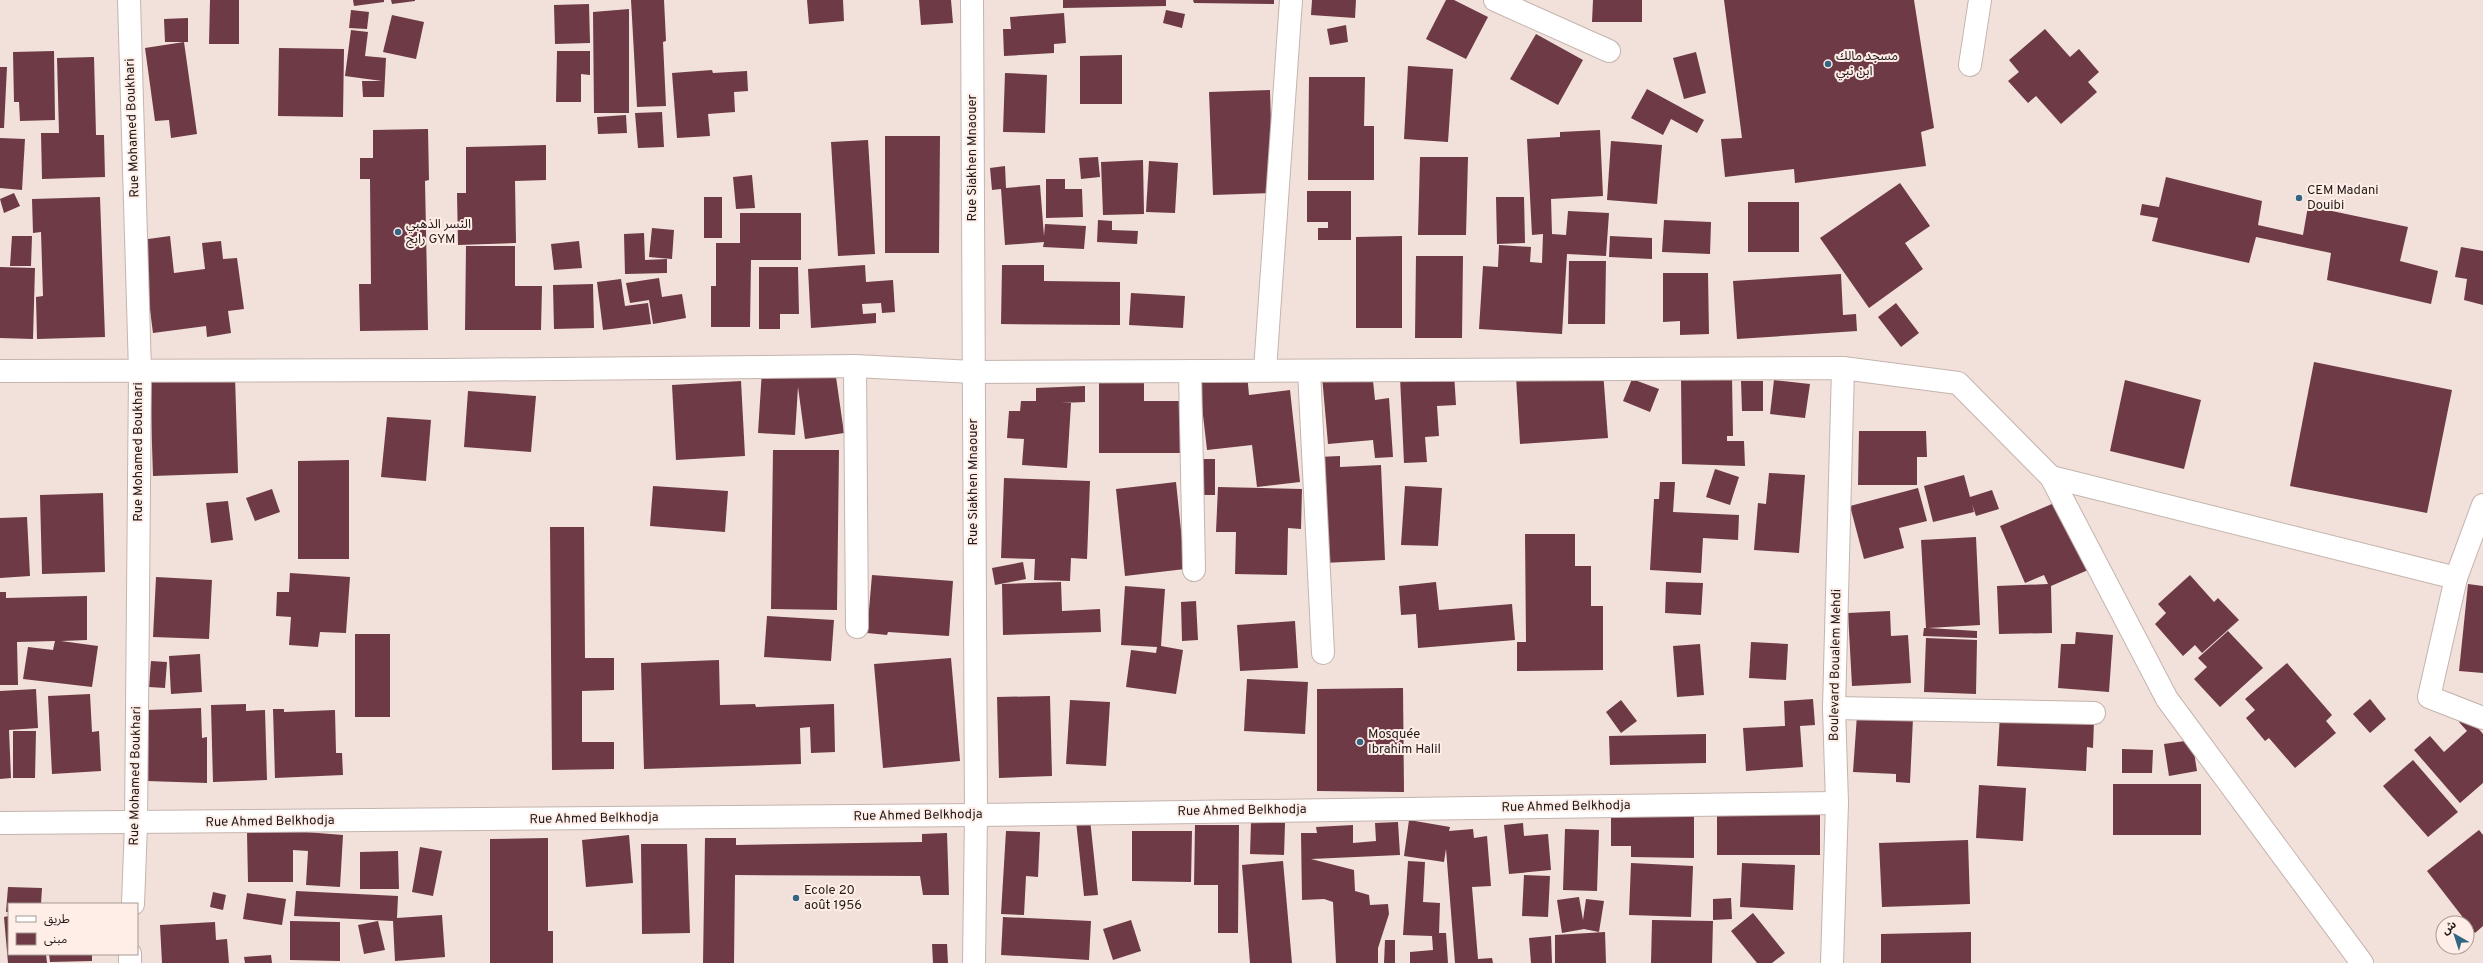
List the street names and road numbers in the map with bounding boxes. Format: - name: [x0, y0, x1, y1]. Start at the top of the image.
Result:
- street label: Rue Mohamed Boukhari: [123, 58, 143, 198]
- street label: Rue Siakhen Mnaouer: [965, 94, 981, 222]
- street label: Rue Mohamed Boukhari: [131, 382, 147, 522]
- street label: Rue Siakhen Mnaouer: [966, 418, 982, 546]
- street label: Boulevard Boualem Mehdi: [1827, 589, 1845, 741]
- street label: Rue Mohamed Boukhari: [127, 706, 145, 846]
- street label: Rue Ahmed Belkhodja: [1501, 798, 1631, 816]
- street label: Rue Ahmed Belkhodja: [1177, 802, 1307, 820]
- street label: Rue Ahmed Belkhodja: [853, 807, 983, 825]
- street label: Rue Ahmed Belkhodja: [529, 810, 659, 828]
- street label: Rue Ahmed Belkhodja: [205, 813, 335, 831]

